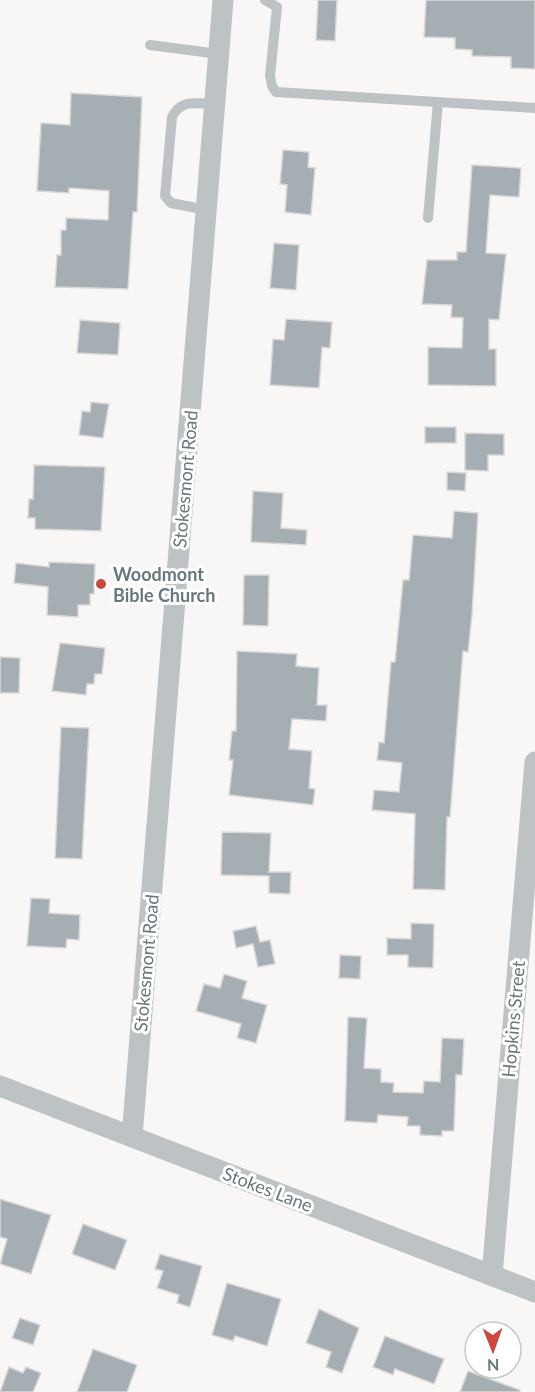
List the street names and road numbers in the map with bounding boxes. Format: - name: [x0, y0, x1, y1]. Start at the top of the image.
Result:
- street label: Stokesmont Road: [168, 409, 202, 549]
- street label: Stokesmont Road: [129, 893, 163, 1033]
- street label: Hopkins Street: [497, 959, 529, 1078]
- street label: Stokes Lane: [220, 1162, 316, 1216]

